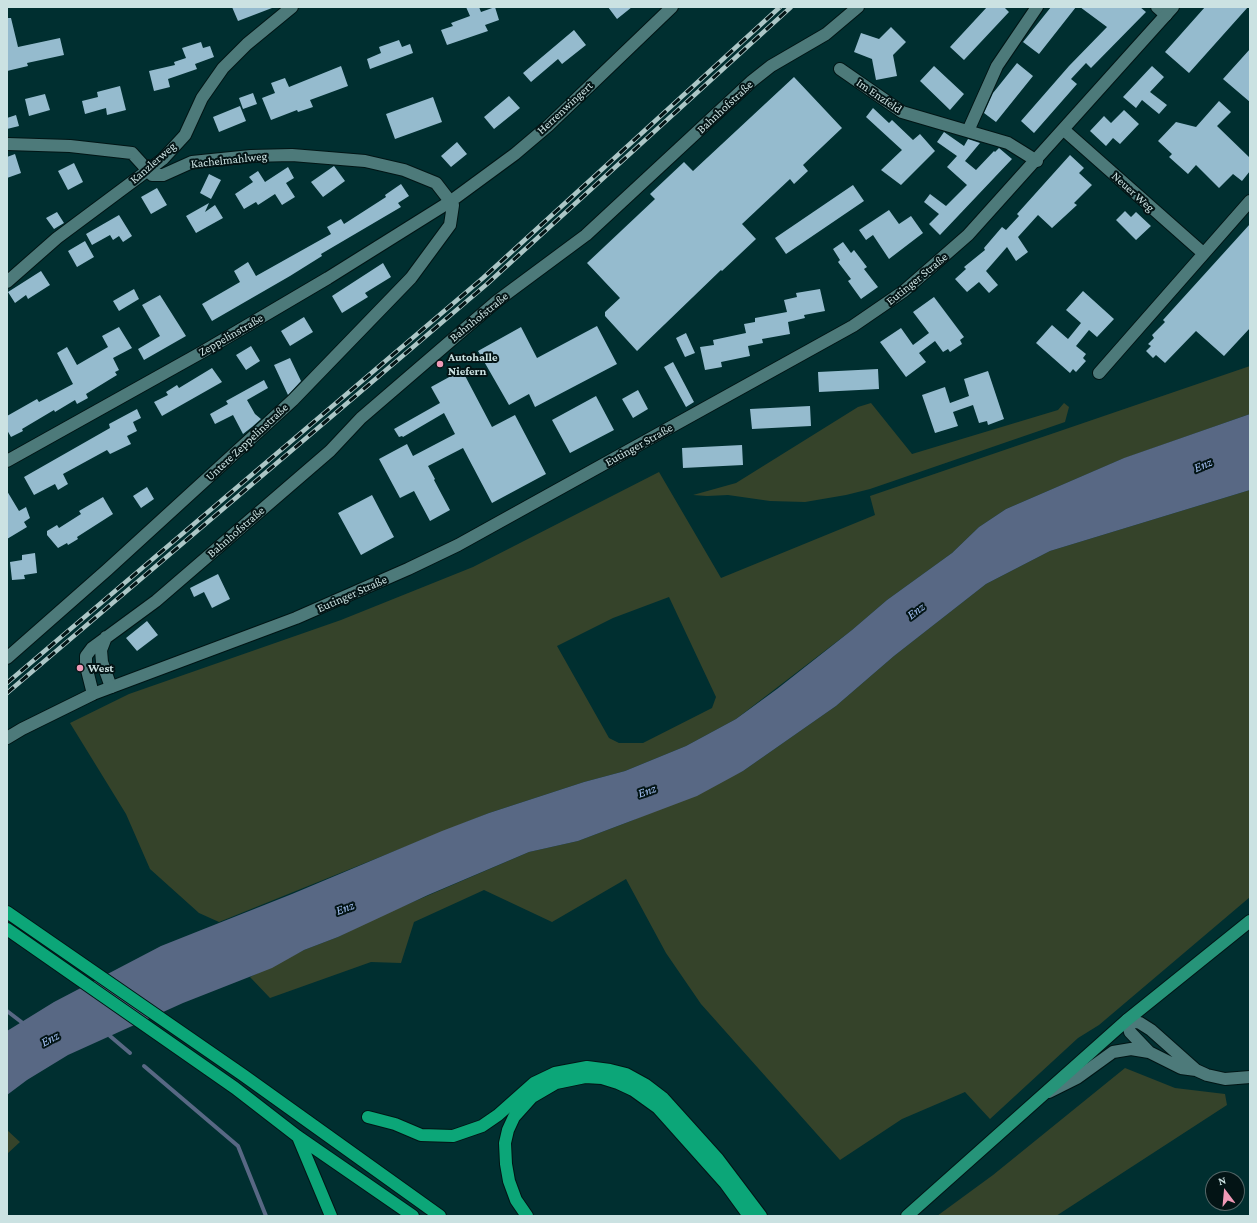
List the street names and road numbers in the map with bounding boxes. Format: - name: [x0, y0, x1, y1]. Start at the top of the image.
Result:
- street label: Im Enzfeld: [853, 76, 905, 116]
- street label: Bahnhofstraße: [694, 77, 756, 137]
- street label: Herrenwingert: [534, 79, 596, 137]
- street label: Kanzlerweg: [127, 139, 179, 187]
- street label: Kachelmahlweg: [190, 149, 268, 171]
- street label: Neuer Weg: [1109, 169, 1157, 215]
- street label: Eutinger Straße: [883, 250, 951, 308]
- street label: Bahnhofstraße: [447, 289, 511, 345]
- street label: Zeppelinstraße: [196, 311, 266, 359]
- street label: Untere Zeppelinstraße: [203, 400, 291, 484]
- street label: Eutinger Straße: [603, 421, 675, 469]
- street label: Bahnhofstraße: [204, 503, 268, 561]
- street label: Eutinger Straße: [315, 572, 389, 616]

